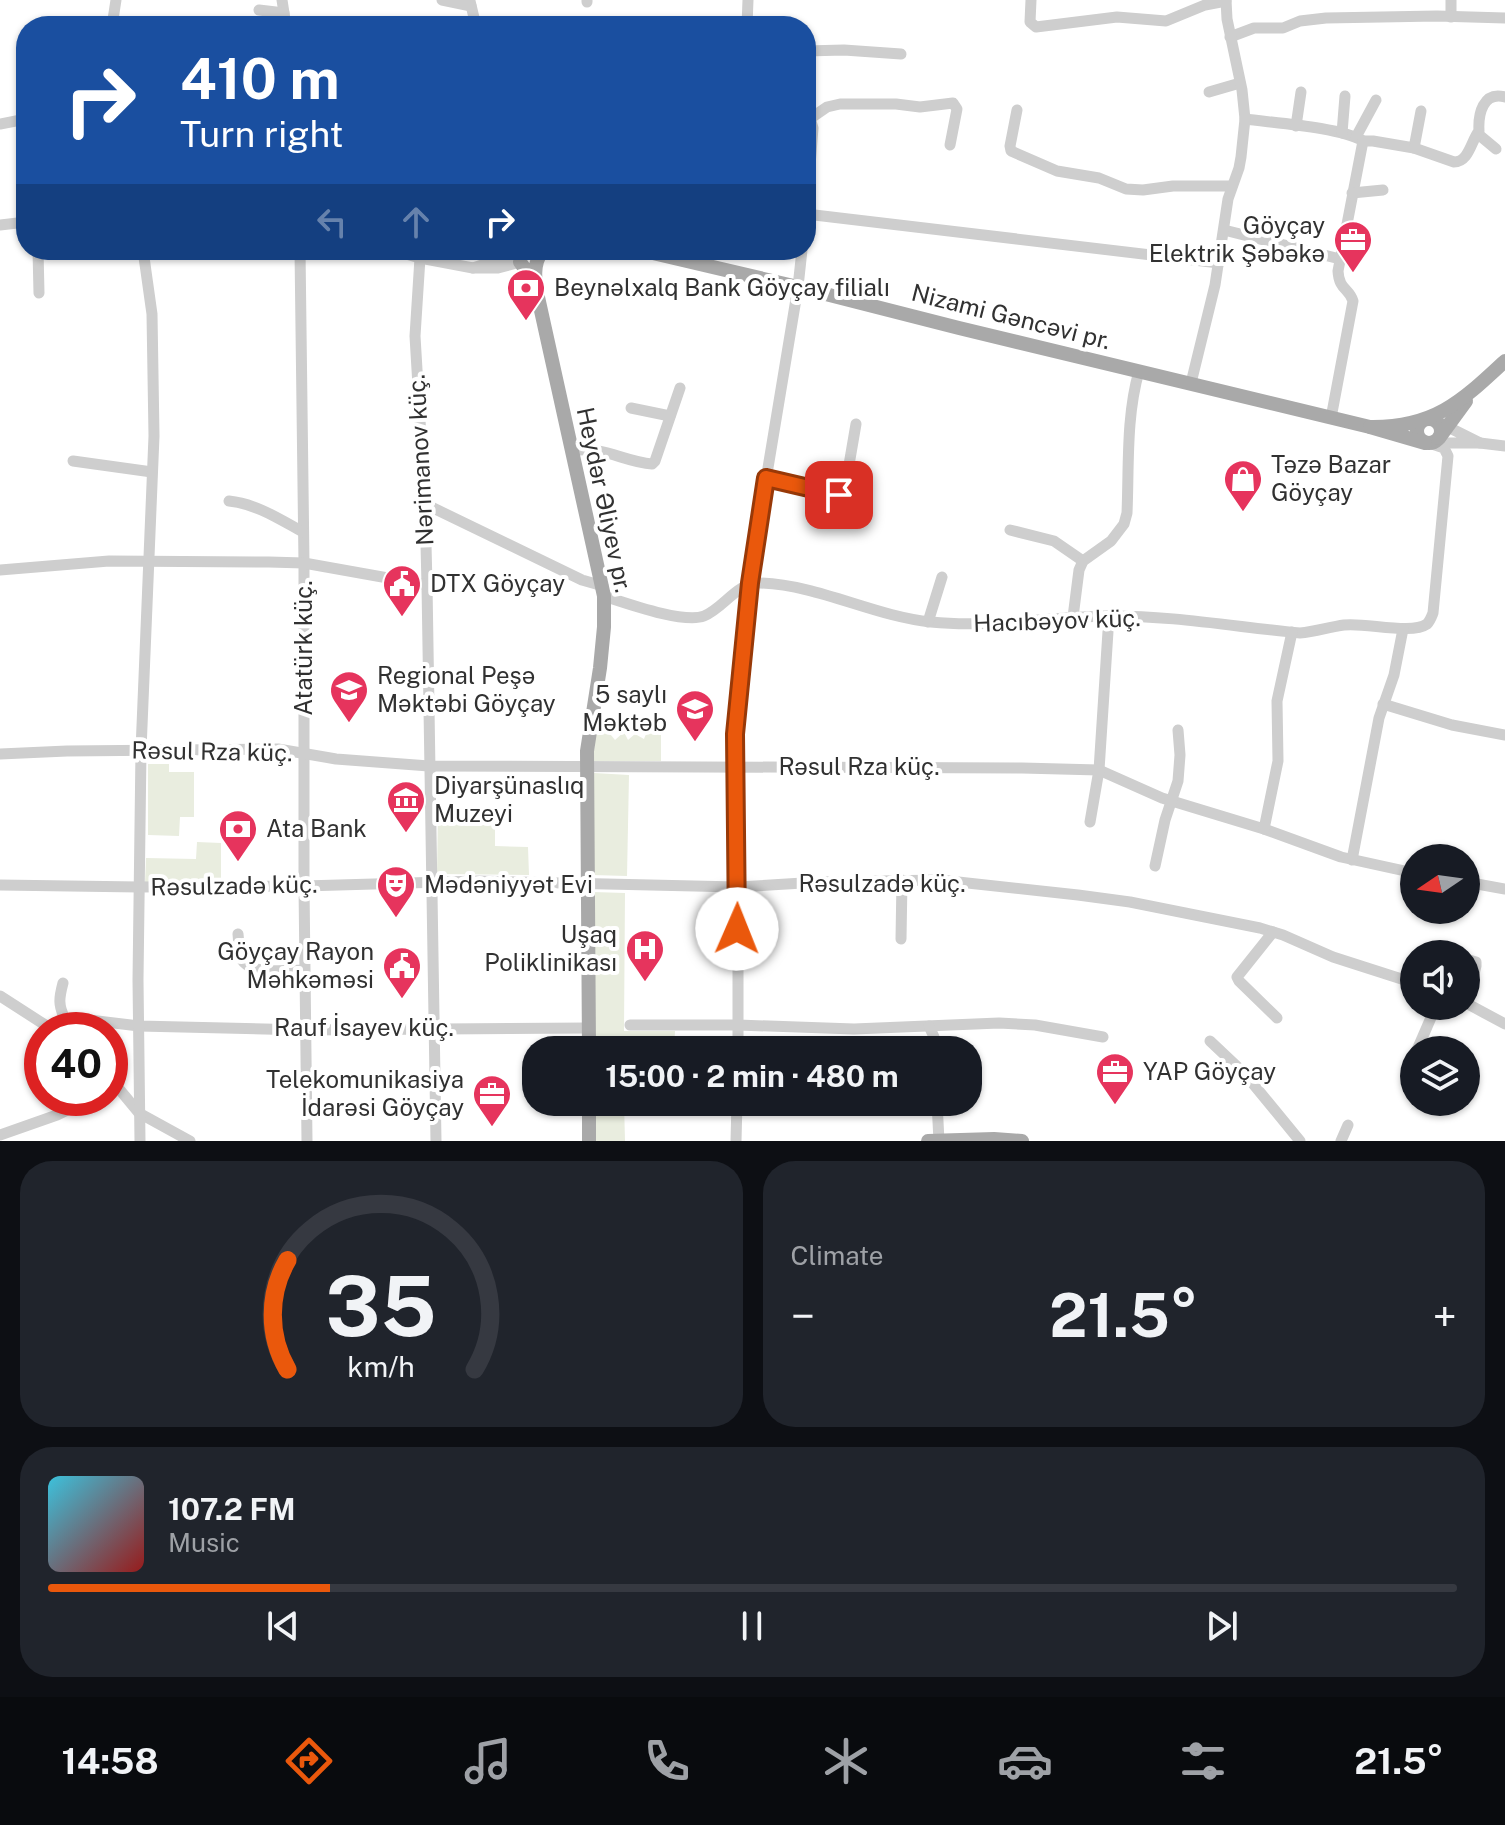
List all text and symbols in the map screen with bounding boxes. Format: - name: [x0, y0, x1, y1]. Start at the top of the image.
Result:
- text: 410 m: [180, 46, 340, 112]
- icon: right: [48, 48, 152, 152]
- text: Turn right: [180, 113, 343, 155]
- icon: left: [310, 200, 354, 244]
- icon: ahead: [394, 200, 438, 244]
- icon: right: [478, 200, 522, 244]
- place label: Göyçay Elektrik Şəbəkə: [1149, 211, 1325, 267]
- office icon: Göyçay Elektrik Şəbəkə: [1332, 219, 1374, 274]
- bank icon: Beynəlxalq Bank Göyçay filialı: [505, 267, 547, 322]
- place label: Beynəlxalq Bank Göyçay filialı: [554, 273, 890, 301]
- street label: Nizami Gəncəvi pr.: [909, 278, 1114, 354]
- street label: Nərimanov küç.: [402, 374, 438, 546]
- street label: Heydər Əliyev pr.: [572, 404, 638, 595]
- place label: Təzə Bazar Göyçay: [1271, 450, 1391, 506]
- shop icon: Təzə Bazar Göyçay: [1222, 458, 1264, 513]
- pin: [805, 461, 873, 529]
- icon: arrive: [817, 473, 861, 517]
- public building icon: DTX Göyçay: [381, 563, 423, 618]
- place label: DTX Göyçay: [430, 569, 565, 597]
- street label: Atatürk küç.: [289, 580, 317, 716]
- street label: Hacıbəyov küç.: [973, 603, 1141, 637]
- place label: Regional Peşə Məktəbi Göyçay: [377, 661, 556, 717]
- school or university icon: Regional Peşə Məktəbi Göyçay: [328, 669, 370, 724]
- place label: 5 saylı Məktəb: [582, 680, 667, 736]
- school or university icon: 5 saylı Məktəb: [674, 688, 716, 743]
- street label: Rəsul Rza küç.: [131, 736, 293, 766]
- street label: Rəsul Rza küç.: [778, 752, 940, 780]
- place label: Diyarşünaslıq Muzeyi: [434, 771, 584, 827]
- museum icon: Diyarşünaslıq Muzeyi: [385, 779, 427, 834]
- bank icon: Ata Bank: [217, 808, 259, 863]
- place label: Ata Bank: [266, 814, 367, 842]
- north arrow: [1400, 844, 1480, 924]
- map controls: [1400, 844, 1480, 1116]
- theatre icon: Mədəniyyət Evi: [375, 864, 417, 919]
- street label: Rəsulzadə küç.: [798, 869, 966, 897]
- street label: Rəsulzadə küç.: [150, 870, 318, 900]
- place label: Mədəniyyət Evi: [424, 870, 593, 898]
- position arrow: [695, 887, 779, 971]
- place label: Uşaq Poliklinikası: [484, 920, 617, 976]
- hospital icon: Uşaq Poliklinikası: [624, 928, 666, 983]
- place label: Göyçay Rayon Məhkəməsi: [217, 937, 374, 993]
- button: sound: [1400, 940, 1480, 1020]
- public building icon: Göyçay Rayon Məhkəməsi: [381, 945, 423, 1000]
- speed limit sign: 40: [24, 1012, 128, 1116]
- street label: Rauf İsayev küç.: [274, 1013, 454, 1041]
- button: layers: [1400, 1036, 1480, 1116]
- office icon: YAP Göyçay: [1094, 1051, 1136, 1106]
- place label: YAP Göyçay: [1143, 1057, 1276, 1085]
- text: 15:00 · 2 min · 480 m: [605, 1058, 899, 1094]
- place label: Telekomunikasiya İdarəsi Göyçay: [266, 1065, 464, 1121]
- office icon: Telekomunikasiya İdarəsi Göyçay: [471, 1073, 513, 1128]
- text: Climate: [791, 1240, 884, 1271]
- text: 35: [326, 1257, 437, 1355]
- text: 21.5°: [1049, 1280, 1198, 1351]
- text: −: [791, 1290, 815, 1342]
- text: +: [1433, 1290, 1457, 1342]
- text: km/h: [348, 1350, 415, 1383]
- text: 107.2 FM: [168, 1491, 295, 1527]
- text: Music: [168, 1527, 240, 1558]
- icon: previous: [261, 1604, 305, 1648]
- icon: pause: [730, 1604, 774, 1648]
- icon: next: [1200, 1604, 1244, 1648]
- icon: directions: [281, 1733, 337, 1789]
- icon: music: [460, 1733, 516, 1789]
- icon: phone: [639, 1733, 695, 1789]
- icon: climate: [818, 1733, 874, 1789]
- icon: car: [997, 1733, 1053, 1789]
- icon: filters: [1175, 1733, 1231, 1789]
- text: 14:58: [61, 1740, 159, 1782]
- text: 21.5°: [1354, 1740, 1444, 1782]

